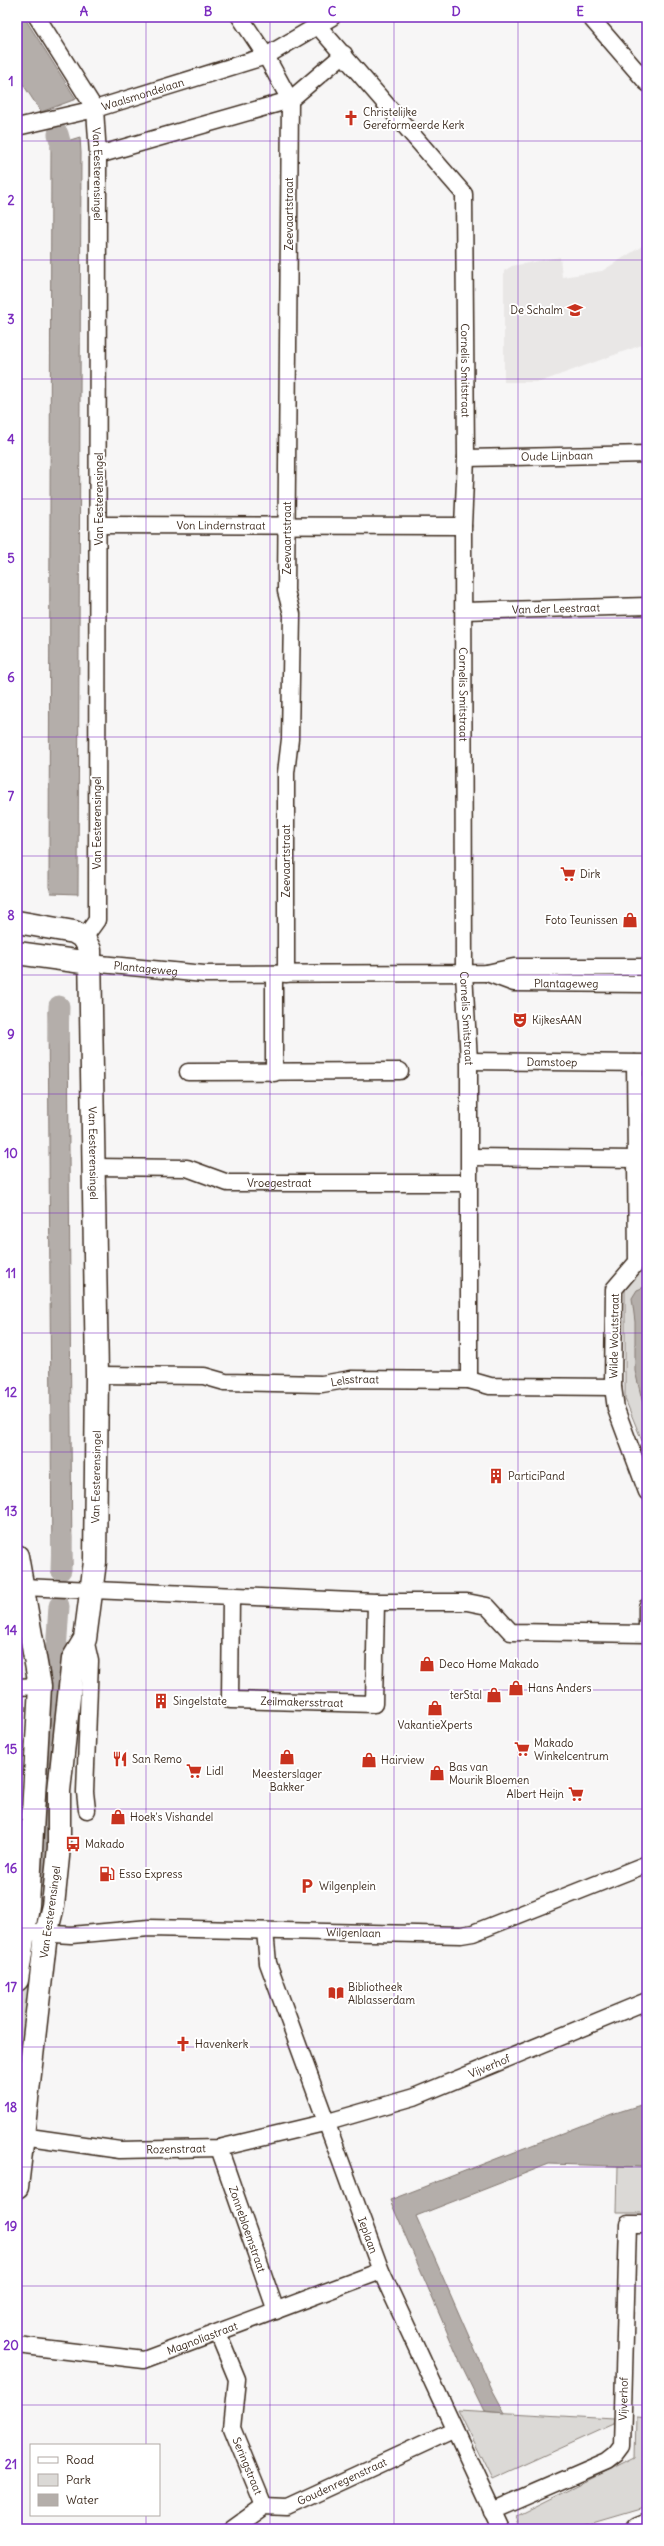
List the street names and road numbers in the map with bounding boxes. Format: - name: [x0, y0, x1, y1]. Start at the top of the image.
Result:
- street label: Waalsmondelaan: [100, 75, 186, 114]
- street label: Van Eesterensingel: [89, 127, 105, 221]
- street label: Zeevaartstraat: [282, 177, 296, 251]
- street label: Cornelis Smitstraat: [458, 323, 473, 418]
- street label: Oude Lijnbaan: [521, 448, 593, 464]
- street label: Van Eesterensingel: [92, 452, 106, 546]
- street label: Zeevaartstraat: [280, 501, 294, 575]
- street label: Von Lindernstraat: [176, 518, 266, 532]
- street label: Van der Leestraat: [512, 600, 600, 617]
- street label: Cornelis Smitstraat: [456, 647, 470, 742]
- street label: Van Eesterensingel: [90, 776, 104, 870]
- street label: Zeevaartstraat: [279, 824, 293, 898]
- street label: Plantageweg: [113, 958, 178, 978]
- street label: Cornelis Smitstraat: [457, 971, 476, 1066]
- street label: Plantageweg: [534, 976, 598, 991]
- street label: Damstoep: [526, 1055, 578, 1069]
- street label: Van Eesterensingel: [86, 1106, 101, 1200]
- street label: Vroegestraat: [247, 1176, 312, 1190]
- street label: Wilde Woutstraat: [606, 1293, 622, 1379]
- street label: Lelsstraat: [330, 1372, 379, 1389]
- street label: Van Eesterensingel: [88, 1430, 104, 1524]
- street label: Zeilmakersstraat: [260, 1694, 344, 1710]
- street label: Van Eesterensingel: [37, 1865, 63, 1959]
- street label: Wilgenlaan: [326, 1925, 381, 1940]
- street label: Vijverhof: [466, 2051, 512, 2081]
- street label: Rozenstraat: [146, 2141, 206, 2156]
- street label: Zonnebloemstraat: [226, 2184, 269, 2274]
- street label: Ieplaan: [355, 2215, 381, 2255]
- street label: Magnoliastraat: [165, 2318, 240, 2358]
- street label: Vijverhof: [616, 2376, 631, 2421]
- street label: Seringstraat: [230, 2435, 266, 2497]
- street label: Goudenregenstraat: [295, 2455, 389, 2508]

